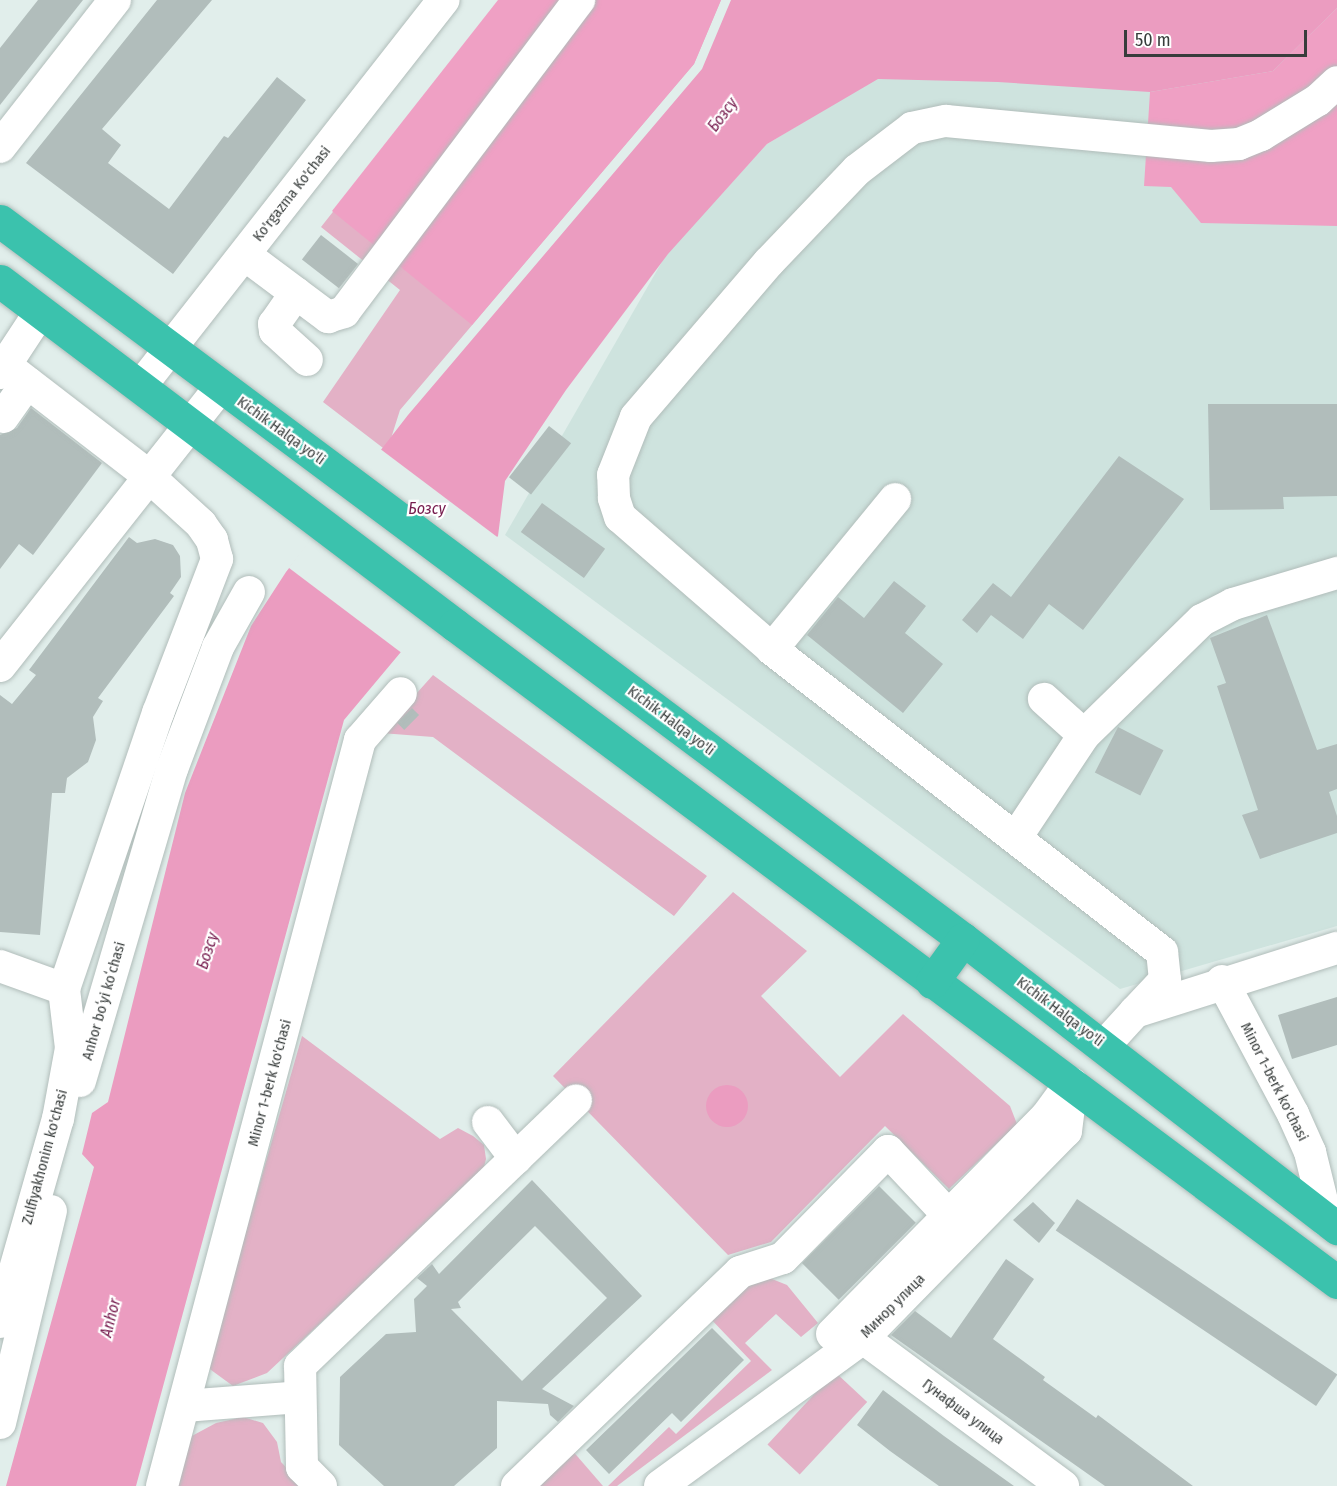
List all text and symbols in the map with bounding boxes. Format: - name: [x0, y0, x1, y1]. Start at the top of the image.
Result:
- scale bar: [1127, 18, 1310, 56]
- text: 50 m: [1135, 29, 1171, 51]
- water label: Бозсу: [704, 94, 742, 136]
- street label: Ko'rgazma Ko'chasi: [249, 143, 335, 245]
- street label: Kichik Halqa yo'li: [233, 393, 329, 469]
- water label: Бозсу: [408, 499, 446, 519]
- street label: Kichik Halqa yo'li: [624, 682, 718, 760]
- water label: Бозсу: [193, 930, 223, 972]
- street label: Anhor boʻyi koʻchasi: [79, 940, 129, 1062]
- street label: Kichik Halqa yo'li: [1013, 973, 1107, 1051]
- street label: Minor 1-berk ko'chasi: [244, 1018, 296, 1148]
- street label: Minor 1-berk ko'chasi: [1236, 1020, 1312, 1144]
- street label: Zulfiyakhonim ko'chasi: [18, 1088, 72, 1226]
- street label: Минор улица: [857, 1270, 929, 1342]
- water label: Anhor: [97, 1297, 125, 1339]
- street label: Гунафша улица: [918, 1375, 1008, 1449]

